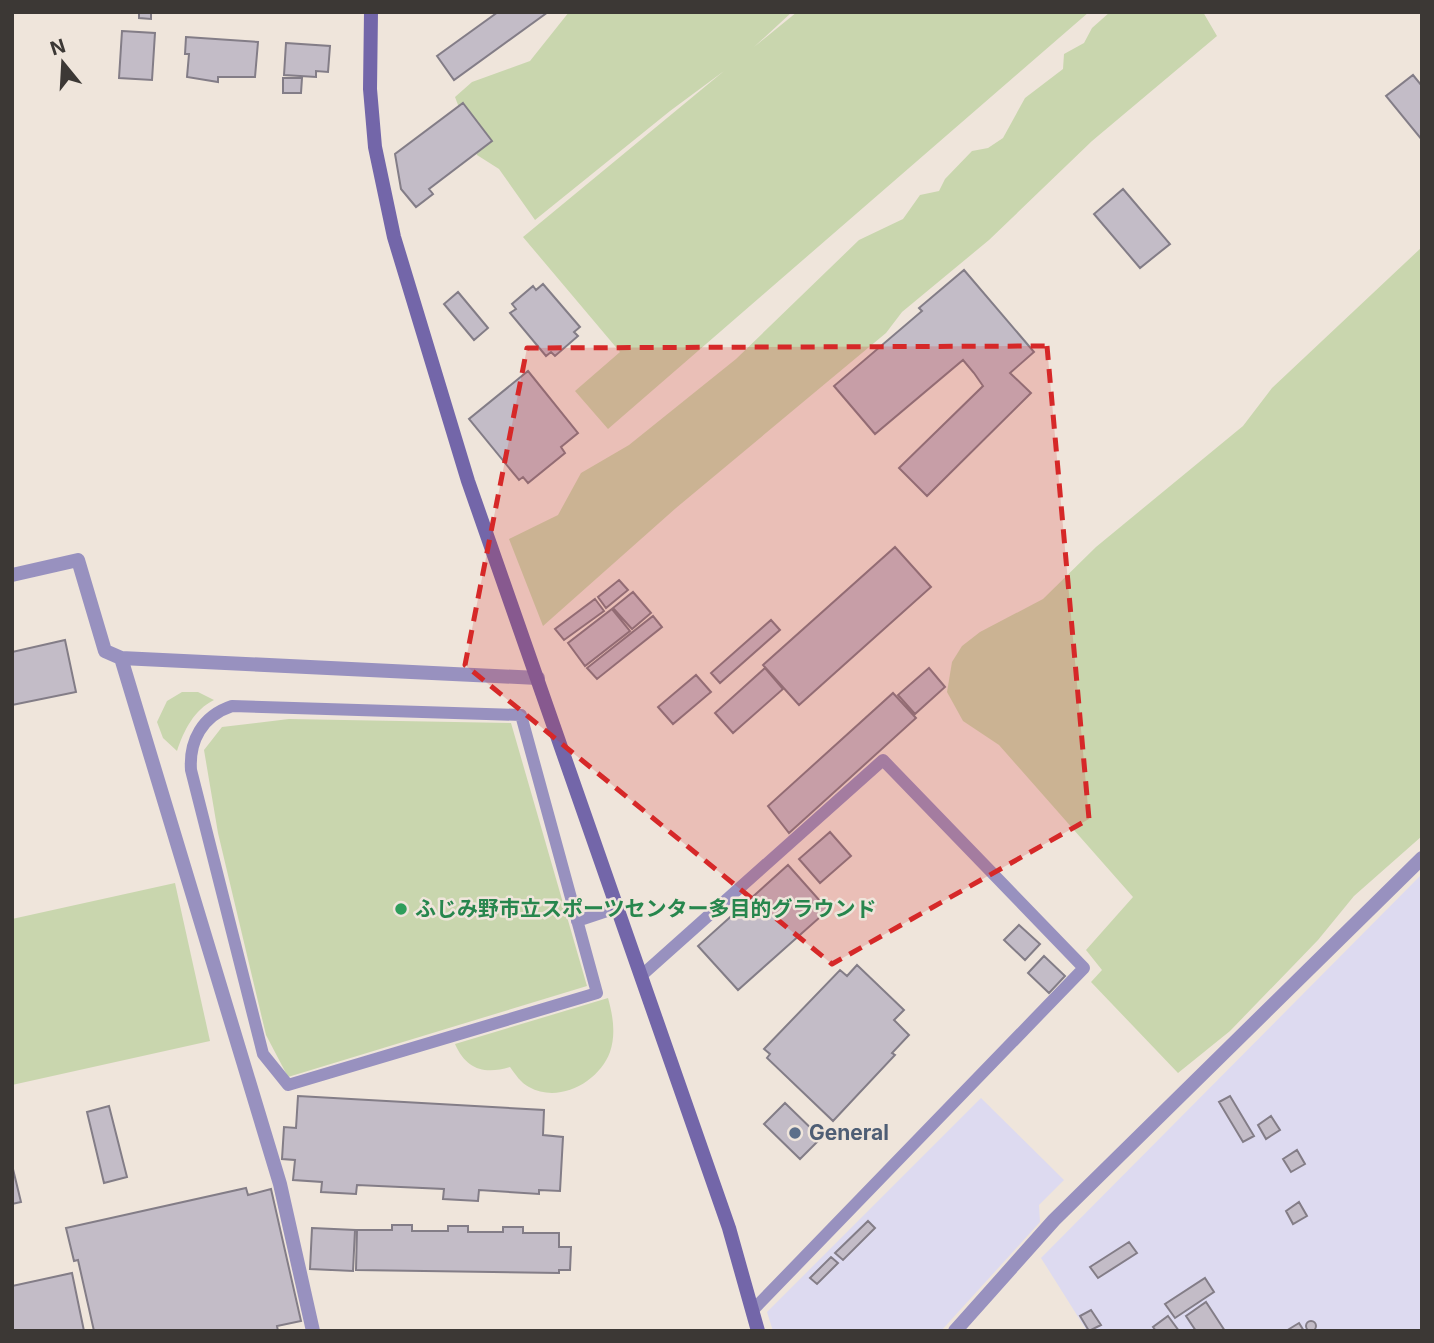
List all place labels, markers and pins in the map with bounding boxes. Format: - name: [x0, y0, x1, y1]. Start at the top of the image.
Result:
- place label: ふじみ野市⽴スポーツセンター多⽬的グラウンド: [415, 896, 877, 921]
- marker: ふじみ野市⽴スポーツセンター多⽬的グラウンド: [393, 901, 409, 917]
- place label: General: [809, 1120, 889, 1145]
- marker: General: [787, 1125, 803, 1141]

